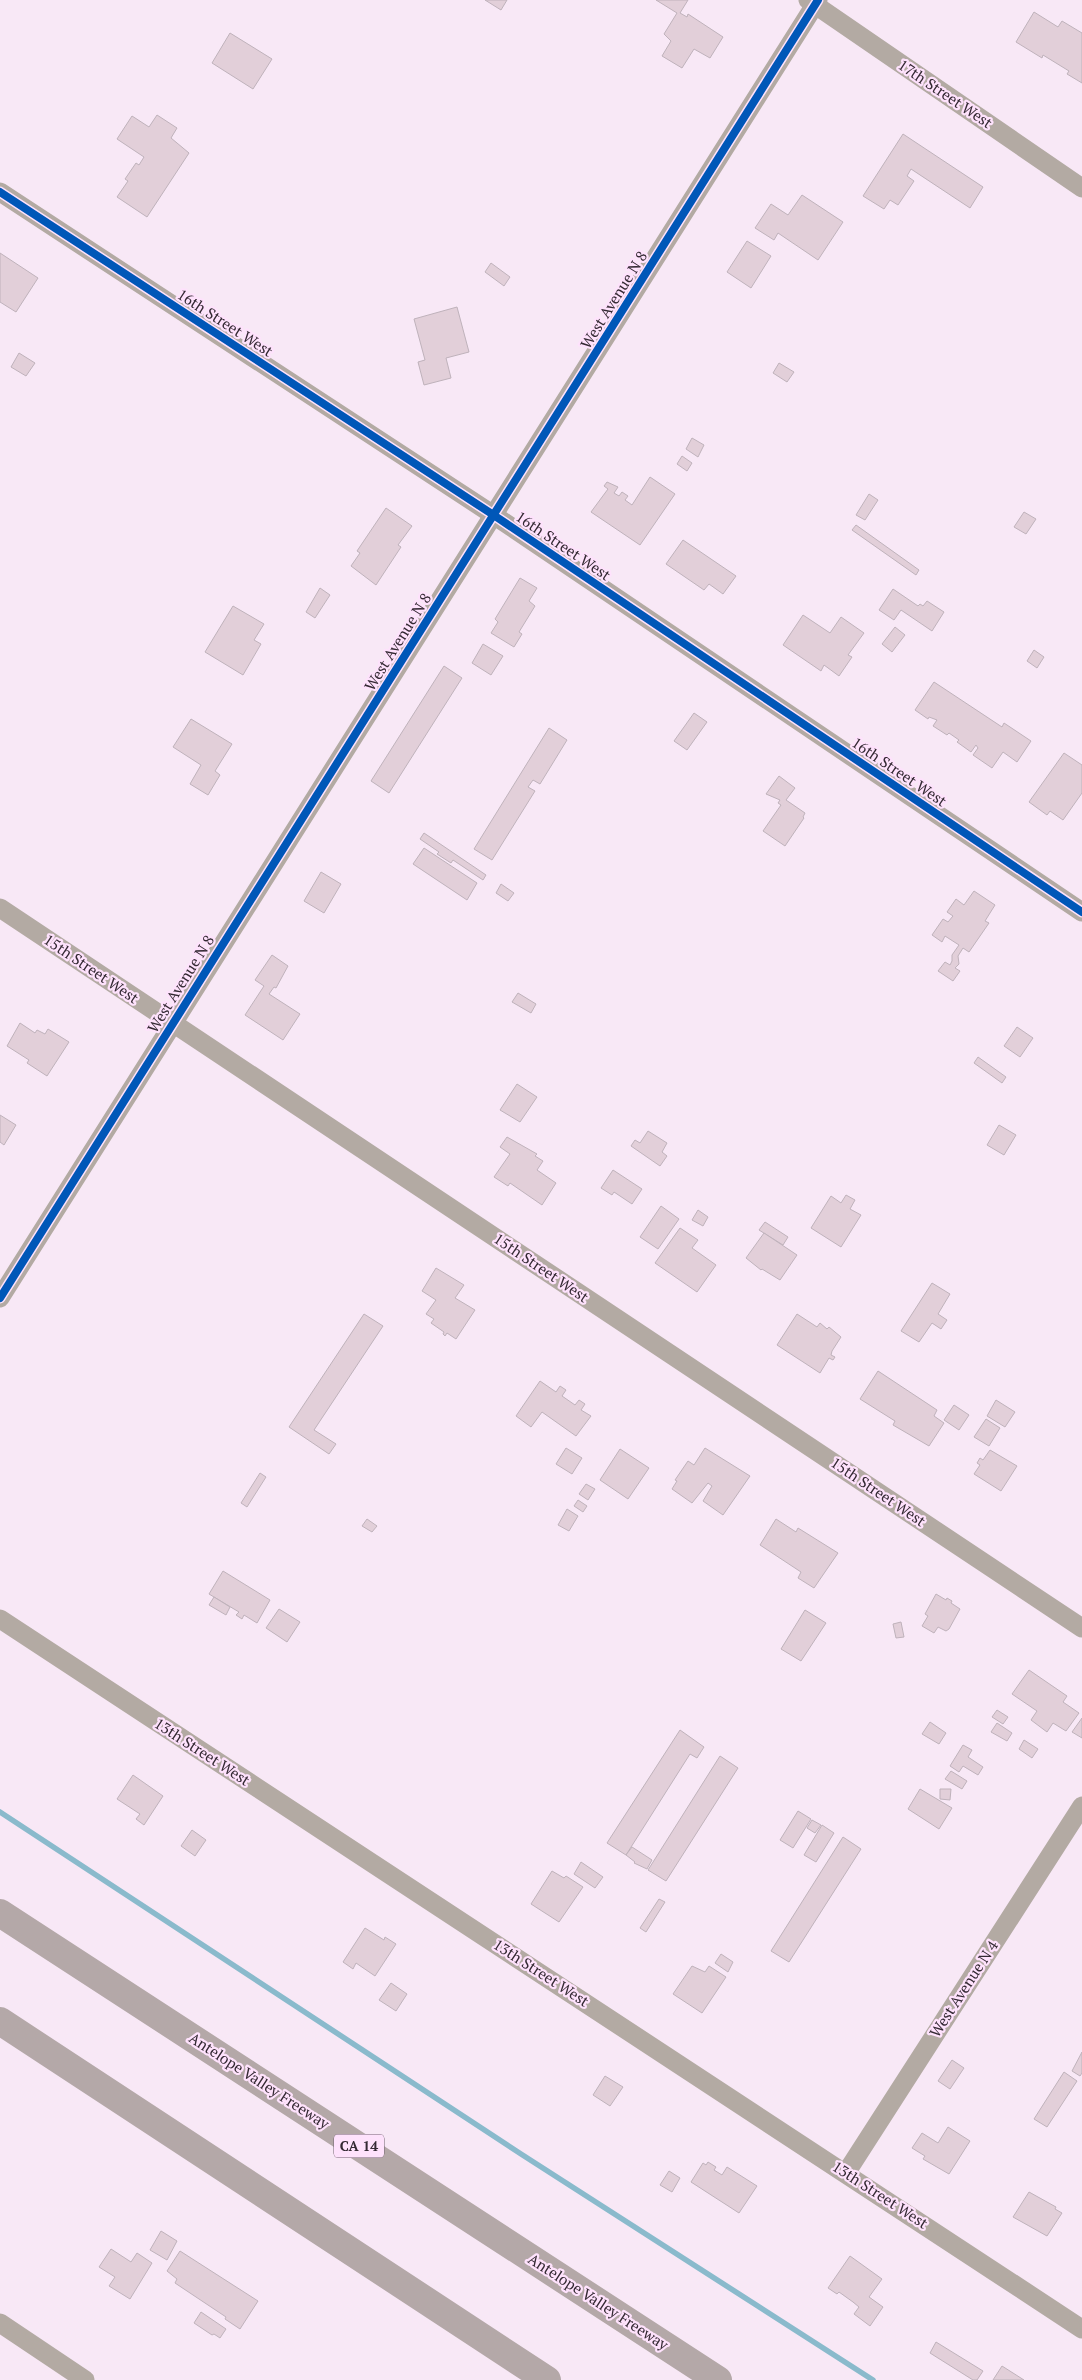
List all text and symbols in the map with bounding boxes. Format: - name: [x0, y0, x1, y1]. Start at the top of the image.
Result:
- street label: 17th Street West: [895, 54, 997, 132]
- street label: West Avenue N 8: [575, 247, 651, 352]
- street label: 16th Street West: [174, 284, 278, 361]
- street label: 16th Street West: [512, 506, 615, 585]
- street label: West Avenue N 8: [359, 589, 435, 694]
- street label: 16th Street West: [848, 732, 951, 811]
- street label: 15th Street West: [40, 929, 143, 1008]
- street label: West Avenue N 8: [142, 931, 218, 1036]
- street label: 15th Street West: [490, 1228, 593, 1307]
- street label: 15th Street West: [827, 1452, 930, 1531]
- street label: 13th Street West: [151, 1713, 255, 1790]
- street label: 13th Street West: [490, 1934, 594, 2011]
- street label: West Avenue N 4: [924, 1936, 1002, 2041]
- street label: Antelope Valley Freeway: [186, 2027, 334, 2133]
- road number: CA 14: [334, 2134, 384, 2158]
- street label: 13th Street West: [829, 2156, 933, 2233]
- street label: Antelope Valley Freeway: [525, 2248, 673, 2354]

